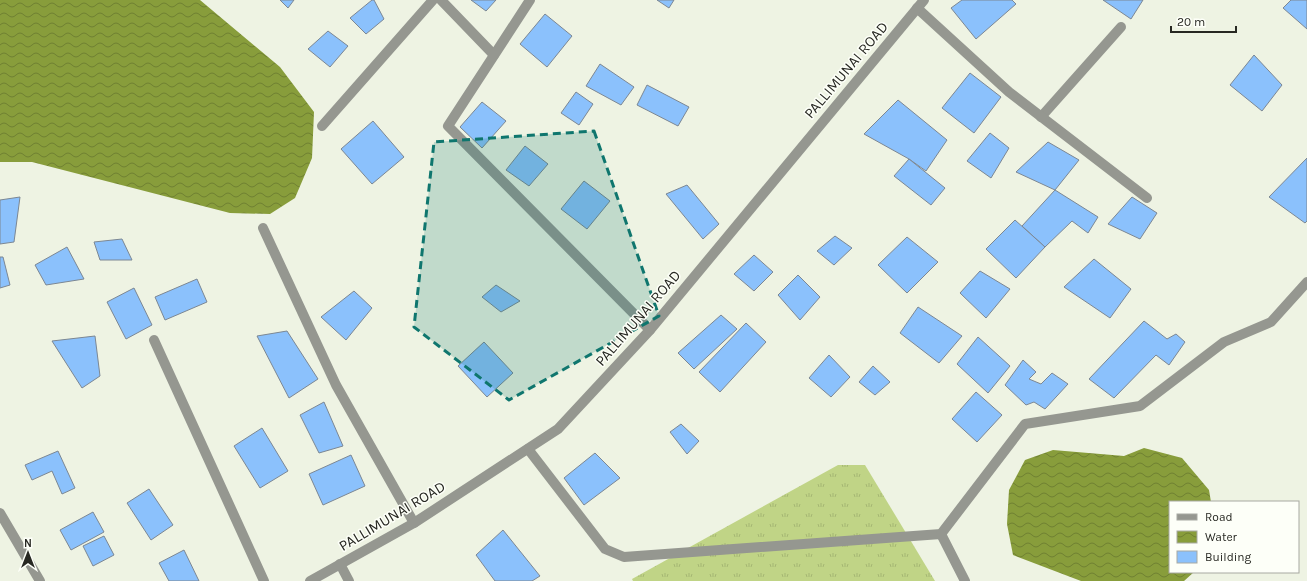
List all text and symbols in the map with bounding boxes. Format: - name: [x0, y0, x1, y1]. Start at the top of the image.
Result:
- scale bar: [1171, 8, 1236, 34]
- text: 20 m: [1177, 15, 1205, 29]
- street label: PALLIMUNAI ROAD: [800, 18, 892, 122]
- street label: PALLIMUNAI ROAD: [591, 266, 685, 370]
- street label: PALLIMUNAI ROAD: [335, 477, 449, 555]
- legend: [1169, 501, 1299, 573]
- text: Road: [1205, 510, 1233, 524]
- text: Water: [1205, 530, 1238, 544]
- north arrow: [8, 533, 48, 573]
- text: N: [24, 537, 32, 550]
- text: Building: [1205, 550, 1252, 564]

